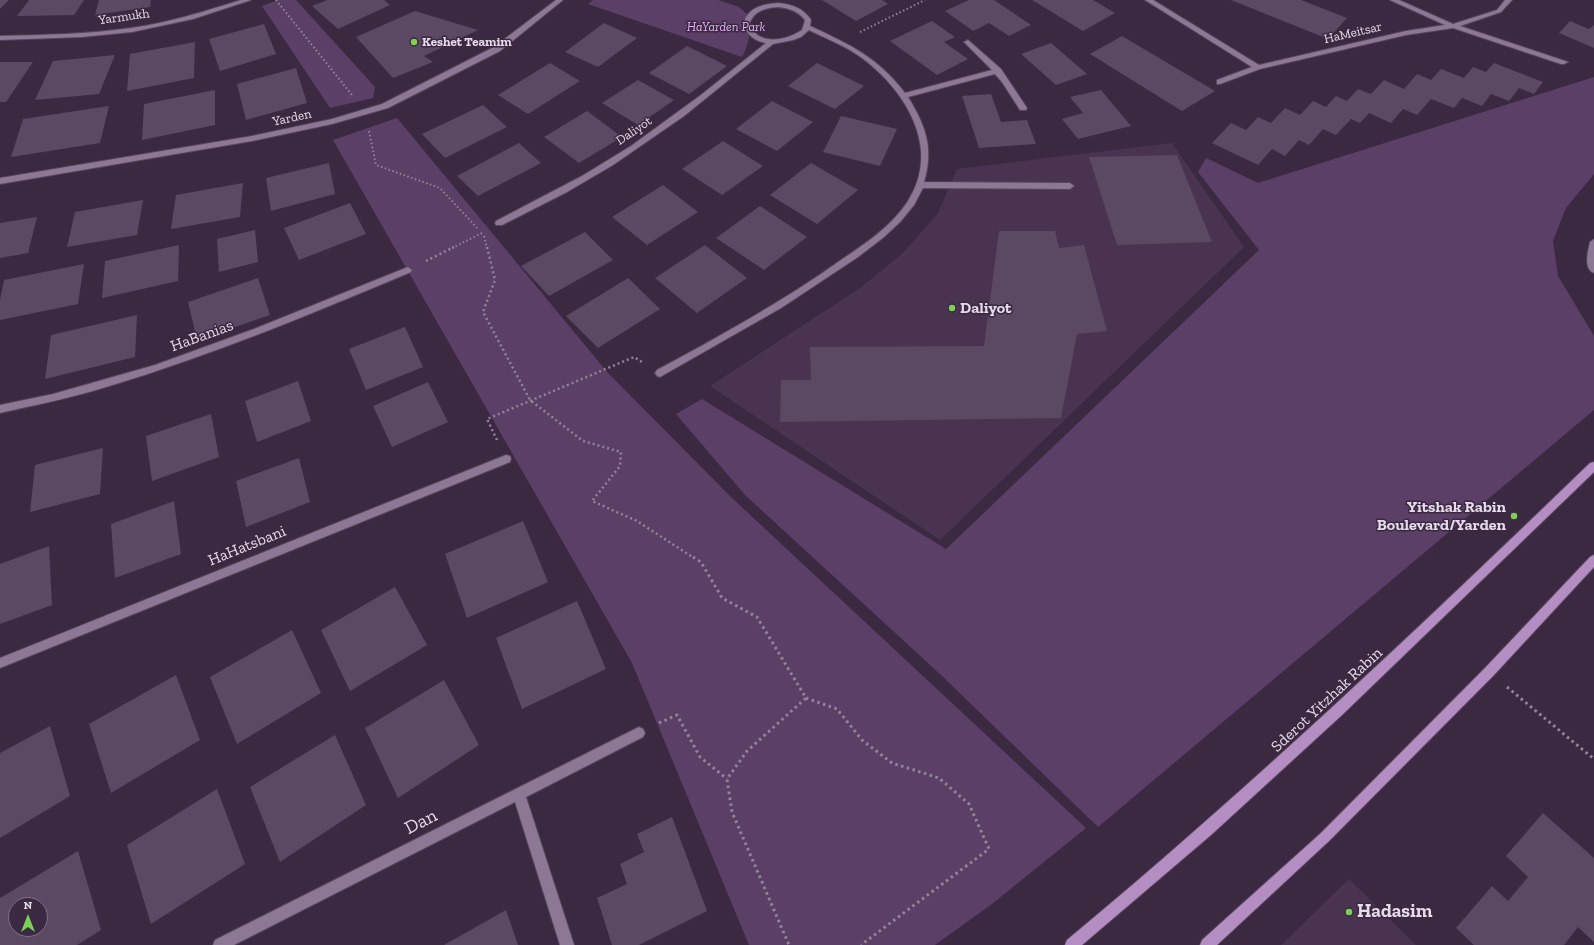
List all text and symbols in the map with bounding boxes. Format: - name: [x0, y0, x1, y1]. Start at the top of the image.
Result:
- street label: Yarmukh: [97, 6, 151, 28]
- park label: HaYarden Park: [687, 19, 765, 35]
- street label: HaMeitsar: [1322, 19, 1384, 47]
- place label: Keshet Teamim: [422, 34, 512, 50]
- marker: Keshet Teamim: [409, 37, 419, 47]
- street label: Yarden: [271, 106, 313, 130]
- street label: Daliyot: [613, 113, 655, 149]
- place label: Daliyot: [960, 298, 1011, 318]
- marker: Daliyot: [947, 303, 957, 313]
- street label: HaBanias: [168, 316, 236, 356]
- place label: Yitshak Rabin Boulevard/Yarden: [1377, 497, 1506, 535]
- marker: Yitshak Rabin Boulevard/Yarden: [1509, 511, 1519, 521]
- street label: HaHatsbani: [205, 522, 289, 570]
- street label: Sderot Yitzhak Rabin: [1267, 644, 1387, 756]
- street label: Dan: [401, 804, 441, 840]
- north arrow: [8, 897, 48, 937]
- text: N: [24, 899, 32, 912]
- place label: Hadasim: [1357, 901, 1432, 923]
- marker: Hadasim: [1344, 907, 1354, 917]

